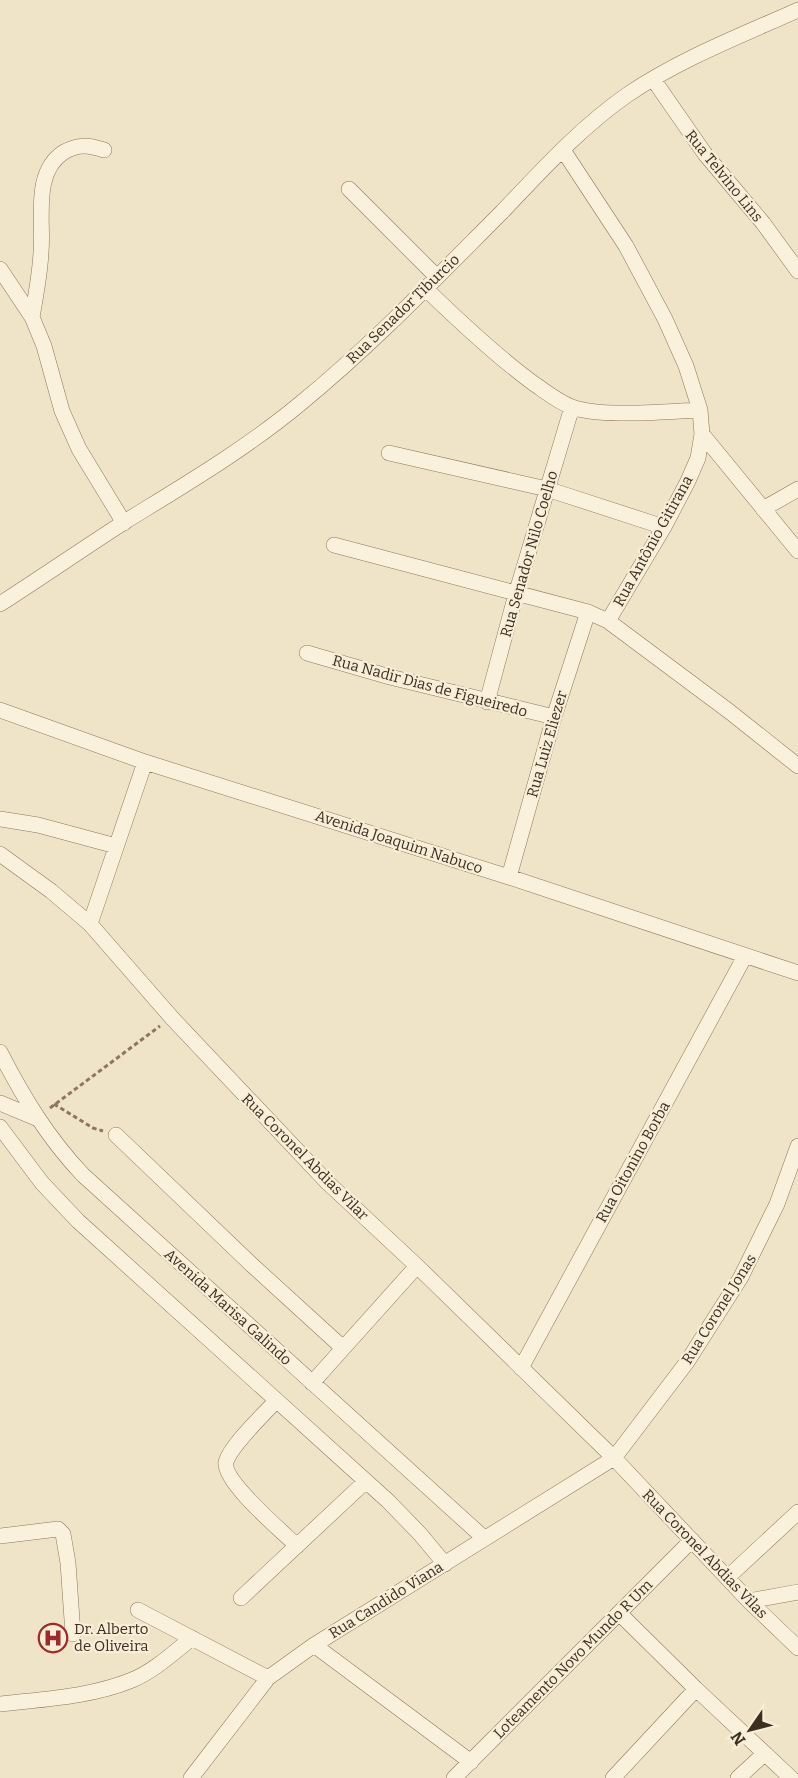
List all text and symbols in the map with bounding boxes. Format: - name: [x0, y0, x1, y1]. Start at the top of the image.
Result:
- street label: Rua Telvino Lins: [681, 126, 767, 226]
- street label: Rua Senador Tiburcio: [343, 251, 463, 367]
- street label: Rua Senador Nilo Coelho: [497, 469, 561, 639]
- street label: Rua Antônio Gitirana: [610, 472, 696, 610]
- street label: Rua Nadir Dias de Figueiredo: [330, 651, 530, 721]
- street label: Rua Luiz Eliezer: [523, 688, 571, 800]
- street label: Avenida Joaquim Nabuco: [313, 806, 485, 878]
- street label: Rua Coronel Abdias Vilar: [238, 1090, 372, 1224]
- street label: Rua Oitonino Borba: [592, 1098, 674, 1226]
- street label: Avenida Marisa Galindo: [161, 1245, 295, 1369]
- street label: Rua Coronel Jonas: [678, 1251, 760, 1367]
- street label: Rua Coronel Abdias Vilas: [639, 1486, 771, 1622]
- street label: Rua Candido Viana: [326, 1558, 446, 1642]
- street label: Loteamento Novo Mundo R Um: [490, 1575, 657, 1742]
- place label: Dr. Alberto de Oliveira: [74, 1620, 148, 1655]
- hospital icon: Dr. Alberto de Oliveira: [37, 1622, 69, 1654]
- north arrow: [720, 1700, 780, 1760]
- text: N: [727, 1728, 749, 1749]

